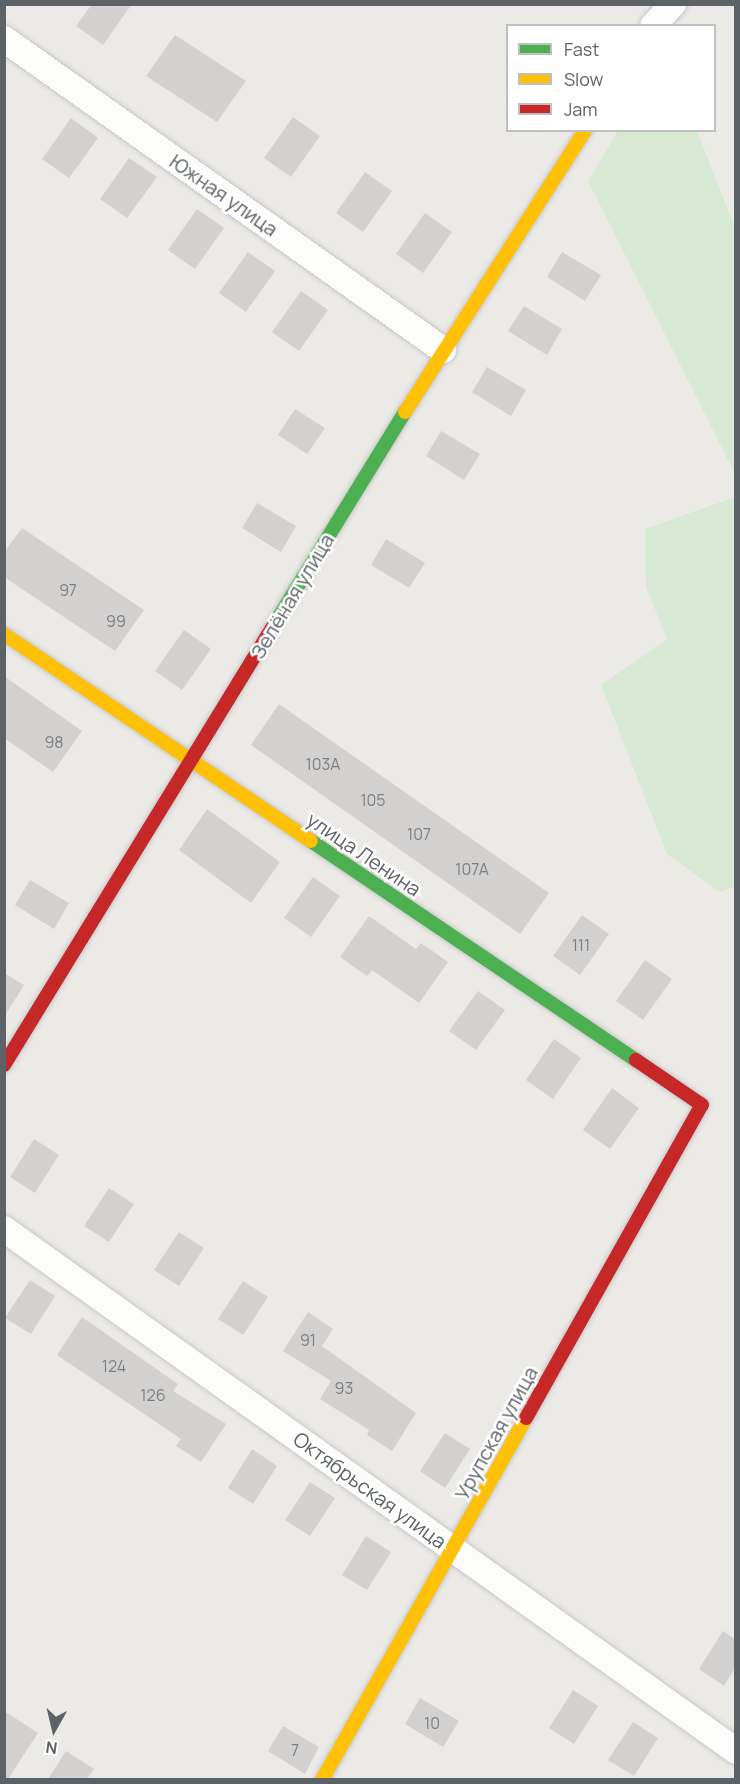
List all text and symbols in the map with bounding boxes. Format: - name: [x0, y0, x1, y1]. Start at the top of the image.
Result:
- legend: [506, 24, 716, 132]
- text: Fast: [564, 37, 599, 61]
- text: Slow: [564, 67, 603, 91]
- text: Jam: [564, 97, 598, 121]
- street label: Южная улица: [165, 149, 283, 241]
- street label: Зелёная улица: [245, 529, 339, 663]
- house number: 97: [59, 580, 77, 600]
- house number: 99: [106, 611, 126, 631]
- house number: 98: [44, 732, 64, 752]
- house number: 103А: [306, 754, 340, 774]
- house number: 105: [360, 790, 386, 810]
- street label: улица Ленина: [302, 807, 426, 901]
- house number: 107: [407, 824, 431, 844]
- house number: 107А: [455, 859, 489, 879]
- house number: 111: [572, 935, 590, 955]
- house number: 91: [300, 1330, 316, 1350]
- house number: 124: [102, 1356, 126, 1376]
- street label: Урупская улица: [449, 1362, 543, 1504]
- house number: 93: [335, 1378, 353, 1398]
- house number: 126: [140, 1385, 166, 1405]
- street label: Октябрьская улица: [289, 1427, 451, 1553]
- north arrow: [24, 1700, 84, 1760]
- house number: 10: [424, 1713, 440, 1733]
- text: N: [44, 1736, 59, 1760]
- house number: 7: [291, 1740, 299, 1760]

